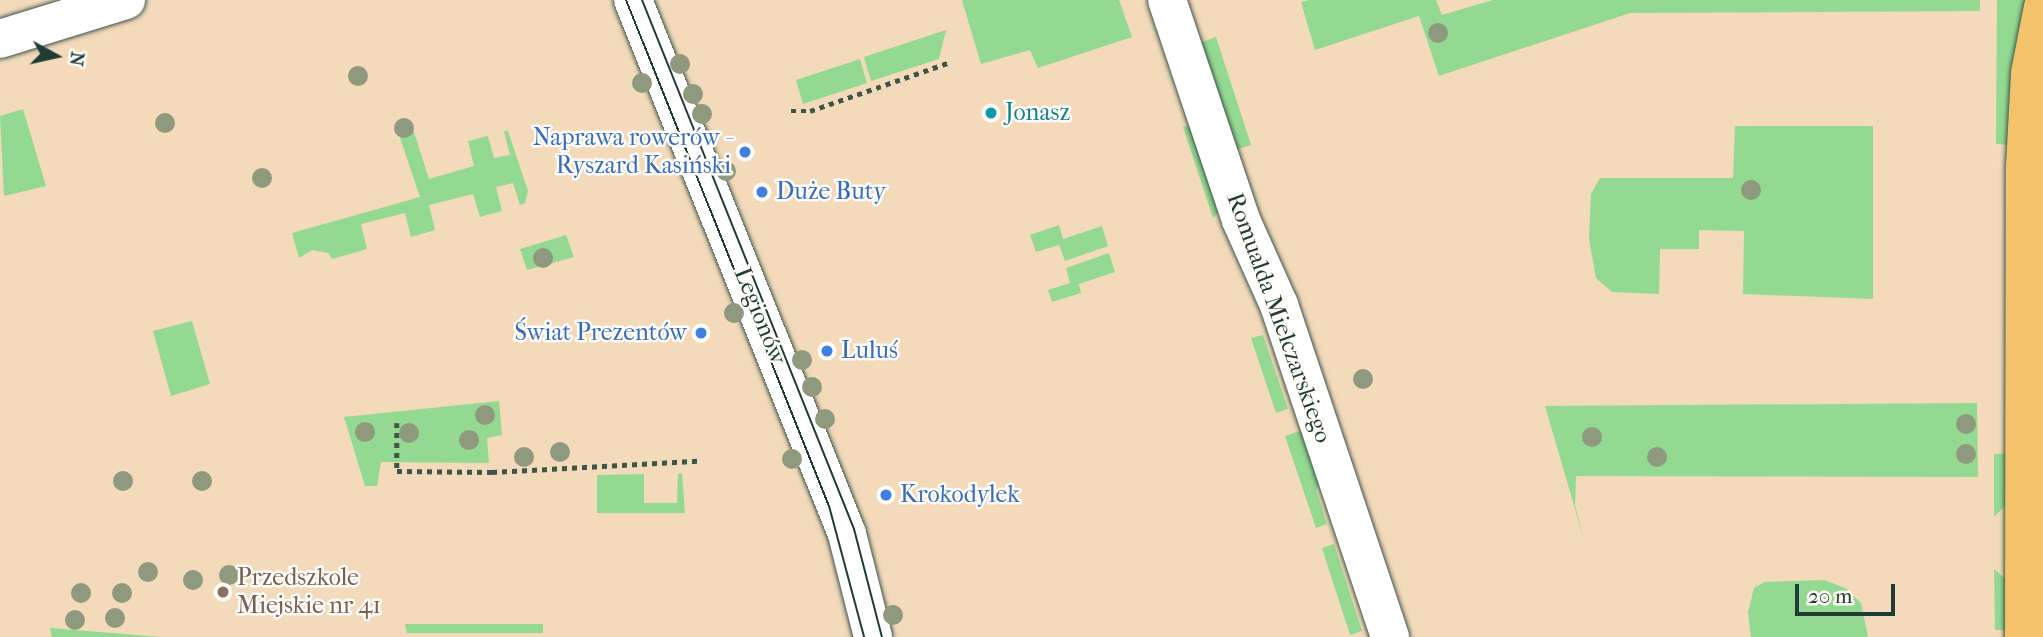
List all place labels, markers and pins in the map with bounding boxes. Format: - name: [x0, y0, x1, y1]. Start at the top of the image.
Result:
- place label: Jonasz: [1005, 99, 1070, 127]
- marker: Jonasz: [983, 105, 999, 121]
- place label: Naprawa rowerów - Ryszard Kasiński: [533, 124, 731, 180]
- marker: Naprawa rowerów - Ryszard Kasiński: [737, 144, 753, 160]
- place label: Duże Buty: [776, 178, 886, 206]
- marker: Duże Buty: [754, 184, 770, 200]
- place label: Świat Prezentów: [514, 319, 687, 347]
- marker: Świat Prezentów: [693, 325, 709, 341]
- place label: Luluś: [841, 337, 898, 365]
- marker: Luluś: [819, 343, 835, 359]
- place label: Krokodylek: [900, 481, 1020, 509]
- marker: Krokodylek: [878, 487, 894, 503]
- place label: Przedszkole Miejskie nr 41: [237, 564, 381, 620]
- marker: Przedszkole Miejskie nr 41: [215, 584, 231, 600]

